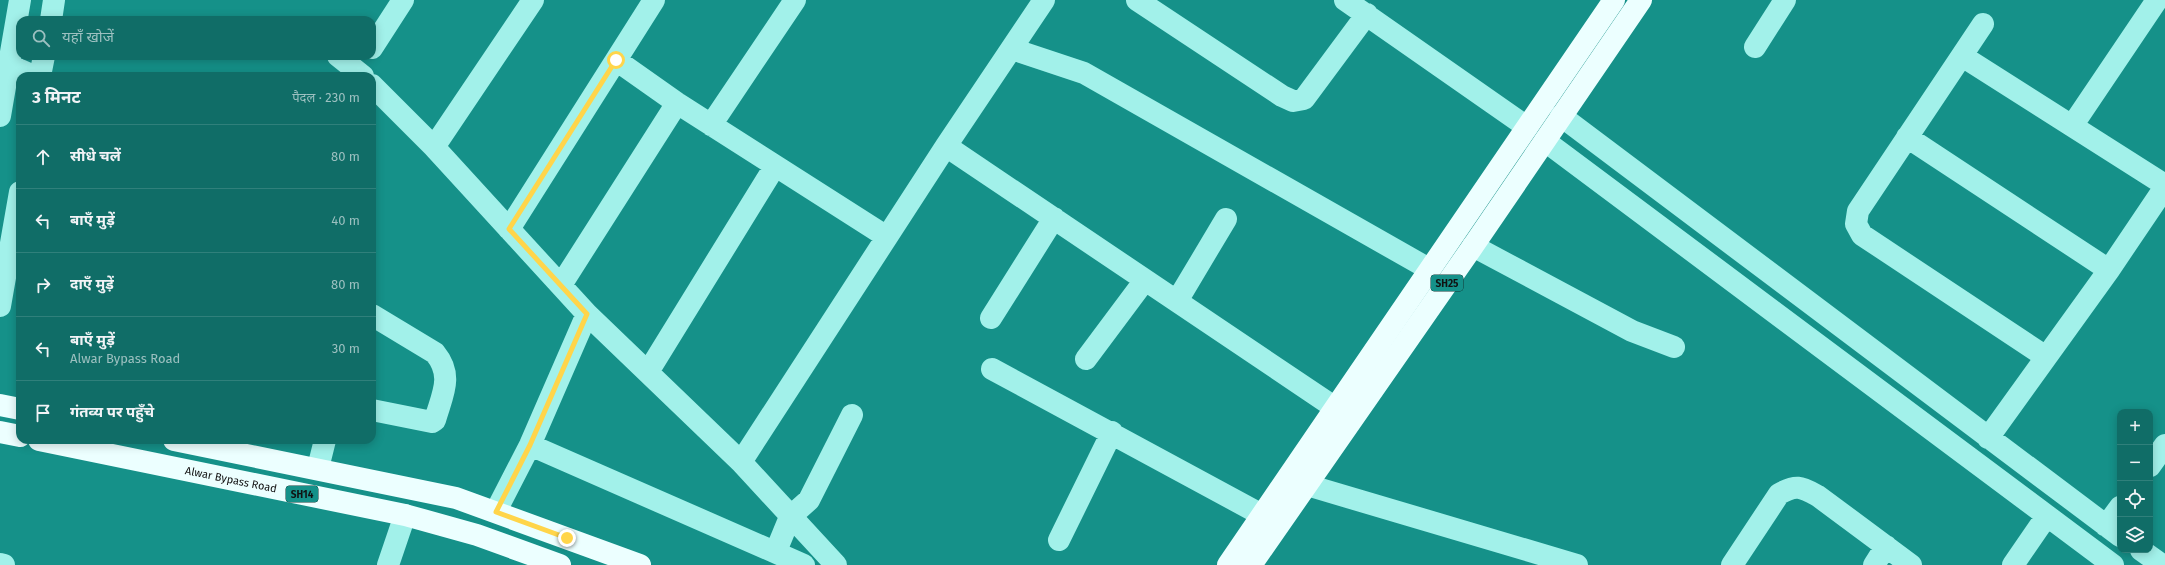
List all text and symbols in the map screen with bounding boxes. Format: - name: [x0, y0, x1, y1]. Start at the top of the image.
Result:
- search box: [16, 16, 376, 60]
- icon: search: [30, 27, 52, 49]
- text: यहाँ खोजें: [62, 28, 114, 46]
- route start: [607, 51, 625, 69]
- text: 3 मिनट: [32, 87, 81, 108]
- text: पैदल · 230 m: [292, 90, 360, 105]
- icon: ahead: [32, 146, 54, 168]
- text: सीधे चलें: [70, 147, 121, 165]
- text: 80 m: [331, 149, 360, 164]
- icon: left: [32, 210, 54, 232]
- text: बाएँ मुड़ें: [70, 211, 115, 229]
- text: 40 m: [331, 213, 360, 228]
- icon: right: [32, 274, 54, 296]
- text: दाएँ मुड़ें: [70, 275, 114, 293]
- road number: SH25: [1431, 275, 1463, 291]
- text: 80 m: [331, 277, 360, 292]
- text: बाएँ मुड़ें: [70, 331, 115, 349]
- icon: left: [32, 338, 54, 360]
- text: 30 m: [332, 341, 360, 356]
- text: Alwar Bypass Road: [70, 351, 180, 366]
- icon: arrive: [32, 402, 54, 424]
- text: गंतव्य पर पहुँचे: [70, 403, 154, 421]
- map controls: [2117, 409, 2153, 553]
- button: +: [2117, 409, 2153, 445]
- button: −: [2117, 445, 2153, 481]
- street label: Alwar Bypass Road: [184, 464, 278, 496]
- button: locate: [2117, 481, 2153, 517]
- road number: SH14: [286, 486, 318, 502]
- button: layers: [2117, 517, 2153, 553]
- route end: [558, 529, 576, 547]

